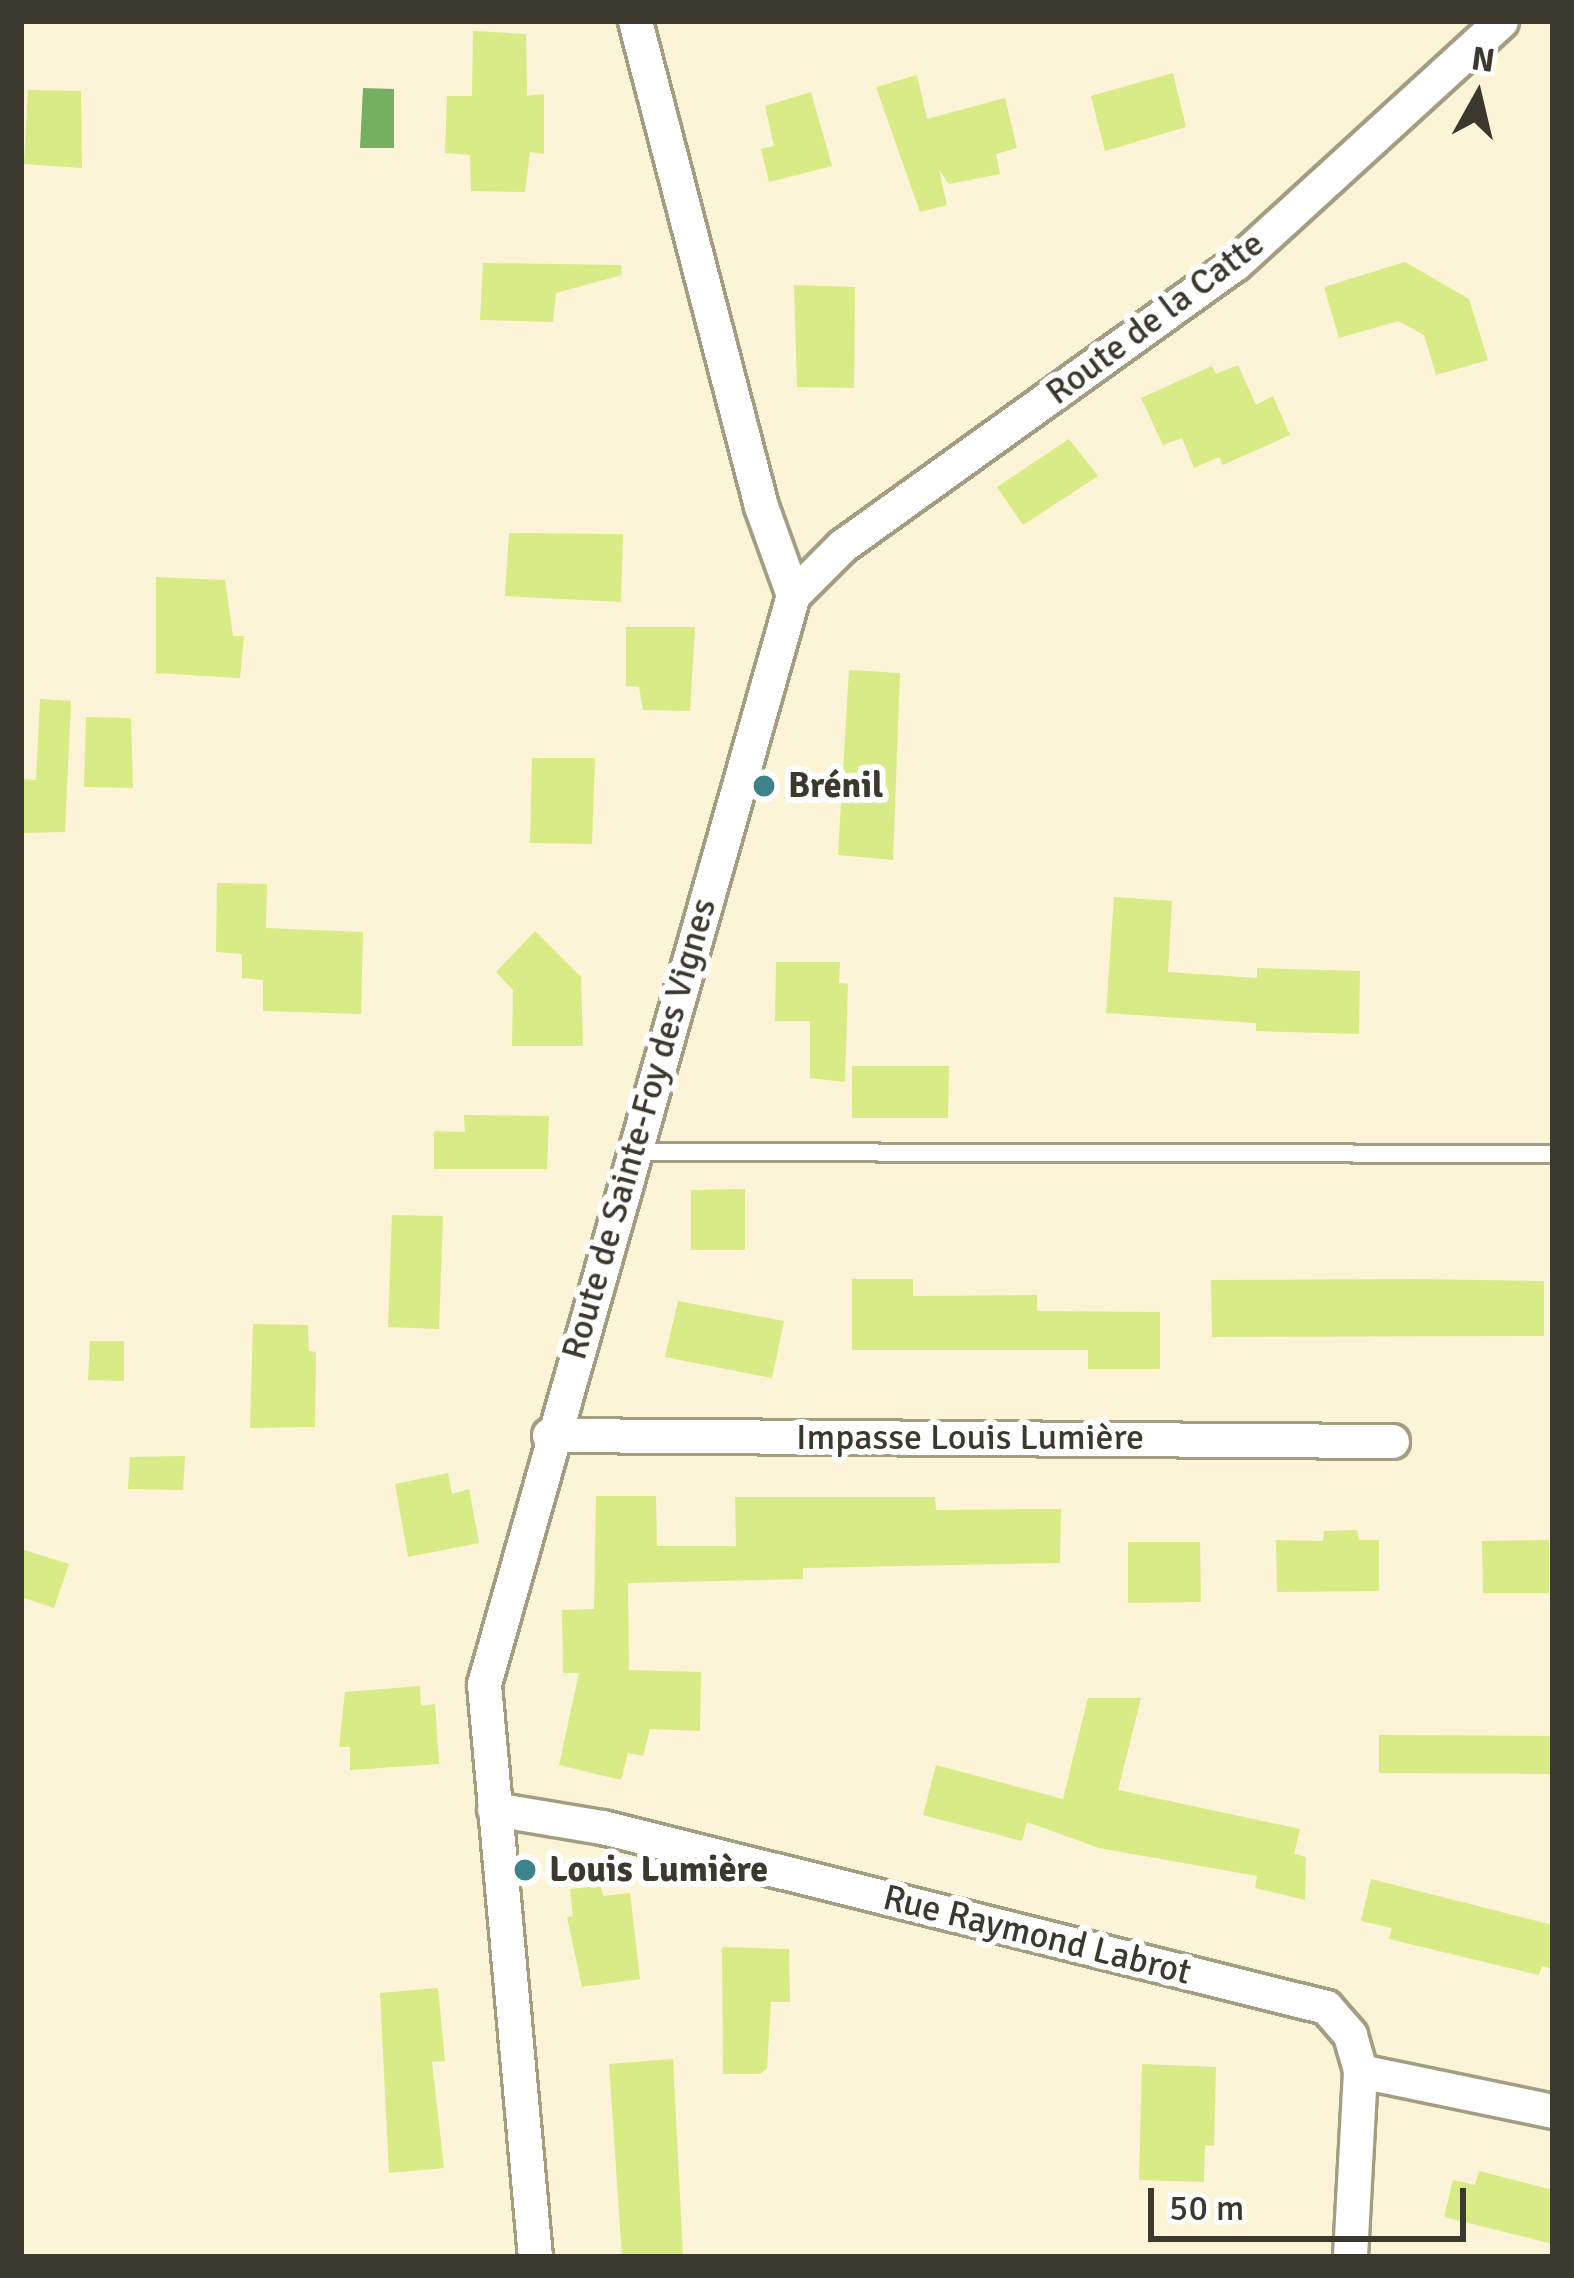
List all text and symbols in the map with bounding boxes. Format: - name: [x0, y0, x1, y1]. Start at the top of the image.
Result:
- north arrow: [1418, 36, 1538, 156]
- text: N: [1469, 38, 1497, 82]
- street label: Route de la Catte: [1037, 222, 1273, 414]
- place label: Brénil: [788, 764, 883, 808]
- marker: Brénil: [751, 773, 777, 799]
- street label: Route de Sainte-Foy des Vignes: [552, 893, 726, 1365]
- street label: Impasse Louis Lumière: [796, 1416, 1144, 1460]
- place label: Louis Lumière: [549, 1848, 768, 1892]
- marker: Louis Lumière: [512, 1857, 538, 1883]
- street label: Rue Raymond Labrot: [879, 1876, 1195, 1994]
- scale bar: [1154, 2164, 1472, 2238]
- text: 50 m: [1169, 2186, 1245, 2231]

